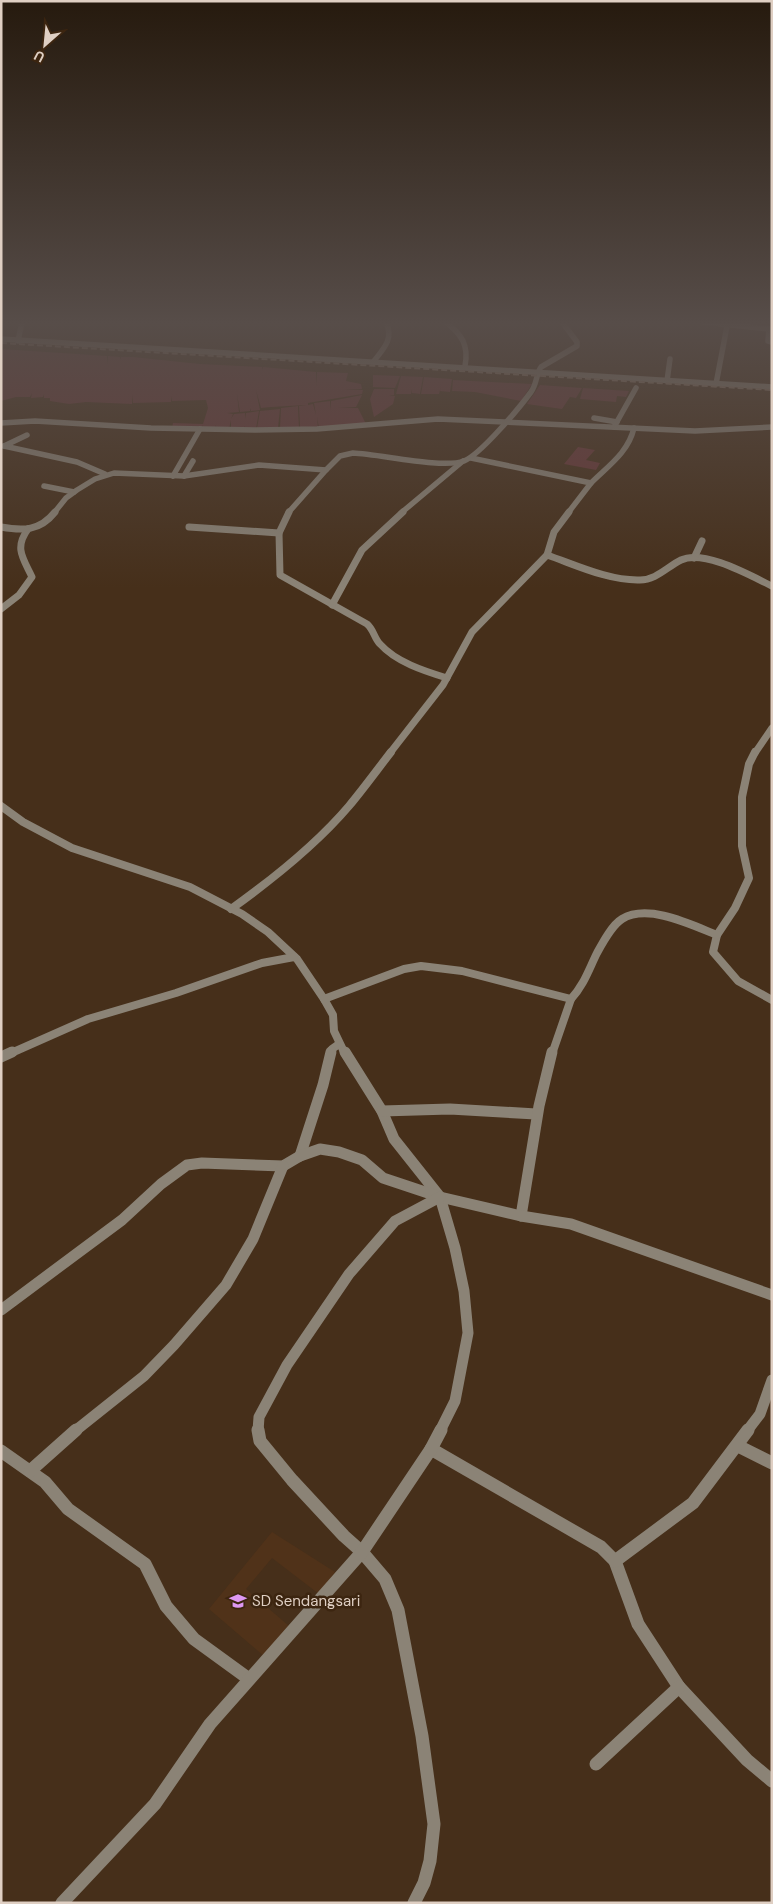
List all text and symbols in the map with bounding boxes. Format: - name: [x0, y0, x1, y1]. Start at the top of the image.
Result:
- north arrow: [20, 20, 70, 70]
- text: U: [31, 46, 47, 67]
- school or university icon: SD Sendangsari: [228, 1591, 248, 1611]
- place label: SD Sendangsari: [252, 1591, 360, 1611]

